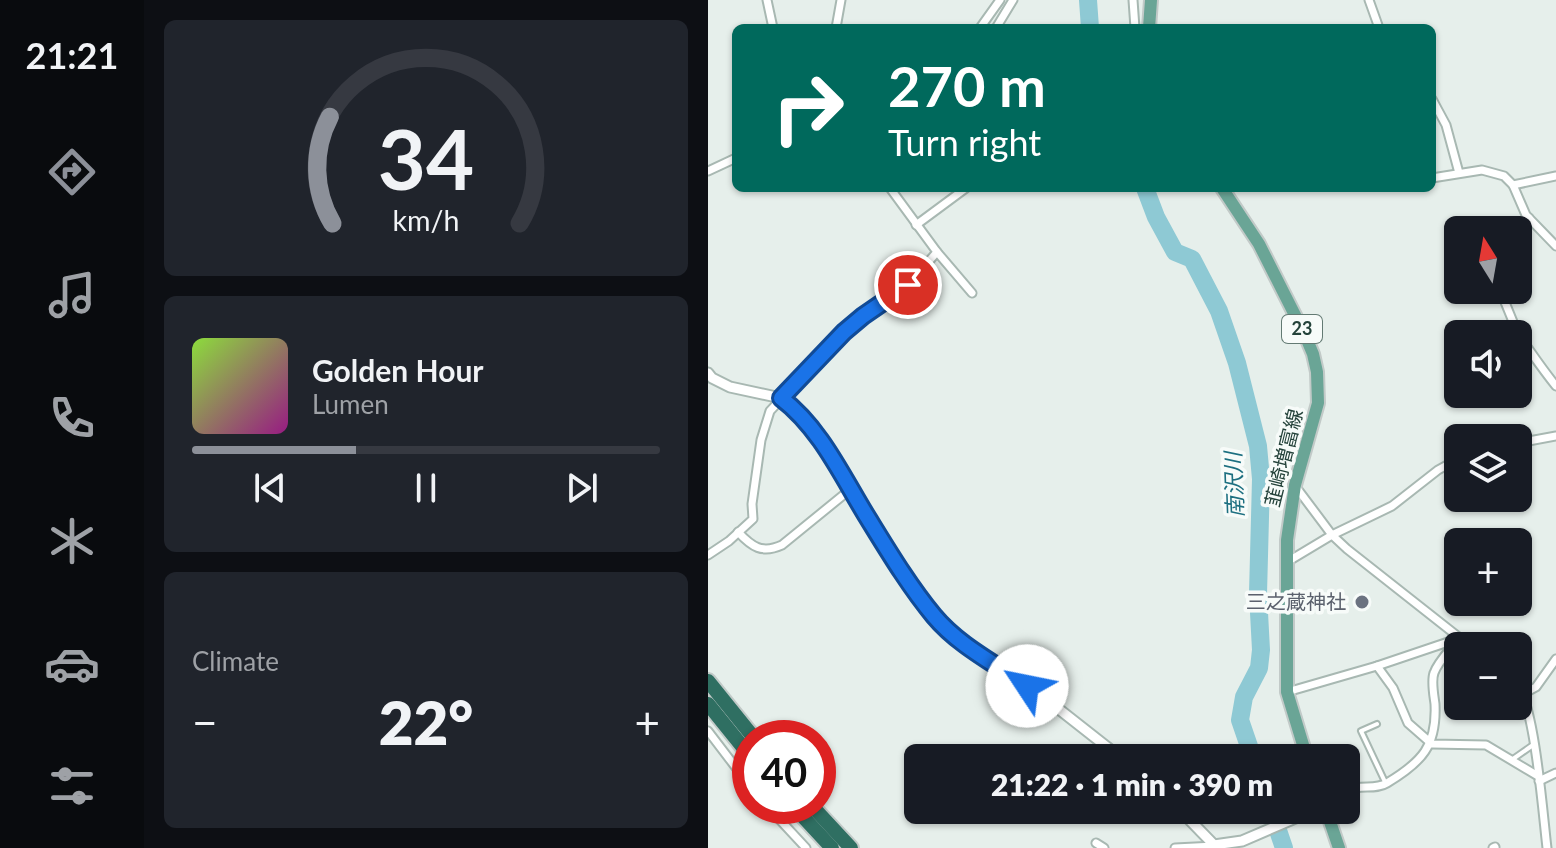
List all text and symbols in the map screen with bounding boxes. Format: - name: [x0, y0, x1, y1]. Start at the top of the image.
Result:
- text: 21:21: [26, 33, 118, 77]
- text: 270 m: [888, 52, 1046, 119]
- icon: right: [756, 56, 860, 160]
- text: 34: [378, 108, 474, 208]
- text: Turn right: [888, 120, 1041, 164]
- icon: directions: [44, 144, 100, 200]
- text: km/h: [393, 203, 459, 237]
- north arrow: [1444, 216, 1532, 304]
- map controls: [1444, 216, 1532, 720]
- pin: [874, 251, 942, 319]
- icon: arrive: [886, 263, 930, 307]
- icon: music: [44, 267, 100, 323]
- road number: 23: [1282, 315, 1322, 343]
- button: sound: [1444, 320, 1532, 408]
- text: Golden Hour: [312, 352, 484, 388]
- text: Lumen: [312, 388, 389, 420]
- icon: phone: [44, 390, 100, 446]
- street label: 韮崎増富線: [1259, 406, 1307, 509]
- button: layers: [1444, 424, 1532, 512]
- water label: 南沢川: [1219, 450, 1248, 518]
- icon: previous: [248, 466, 292, 510]
- icon: pause: [404, 466, 448, 510]
- icon: next: [560, 466, 604, 510]
- icon: climate: [44, 513, 100, 569]
- button: +: [1444, 528, 1532, 616]
- place label: 三之蔵神社: [1246, 589, 1346, 613]
- marker: 三之蔵神社: [1353, 593, 1371, 611]
- button: −: [1444, 632, 1532, 720]
- icon: car: [44, 636, 100, 692]
- position arrow: [985, 644, 1069, 728]
- text: Climate: [192, 645, 279, 677]
- text: 22°: [379, 686, 473, 758]
- text: −: [192, 696, 218, 748]
- text: +: [634, 696, 660, 748]
- speed limit sign: 40: [732, 720, 836, 824]
- icon: filters: [44, 758, 100, 814]
- text: 21:22 · 1 min · 390 m: [991, 766, 1273, 802]

